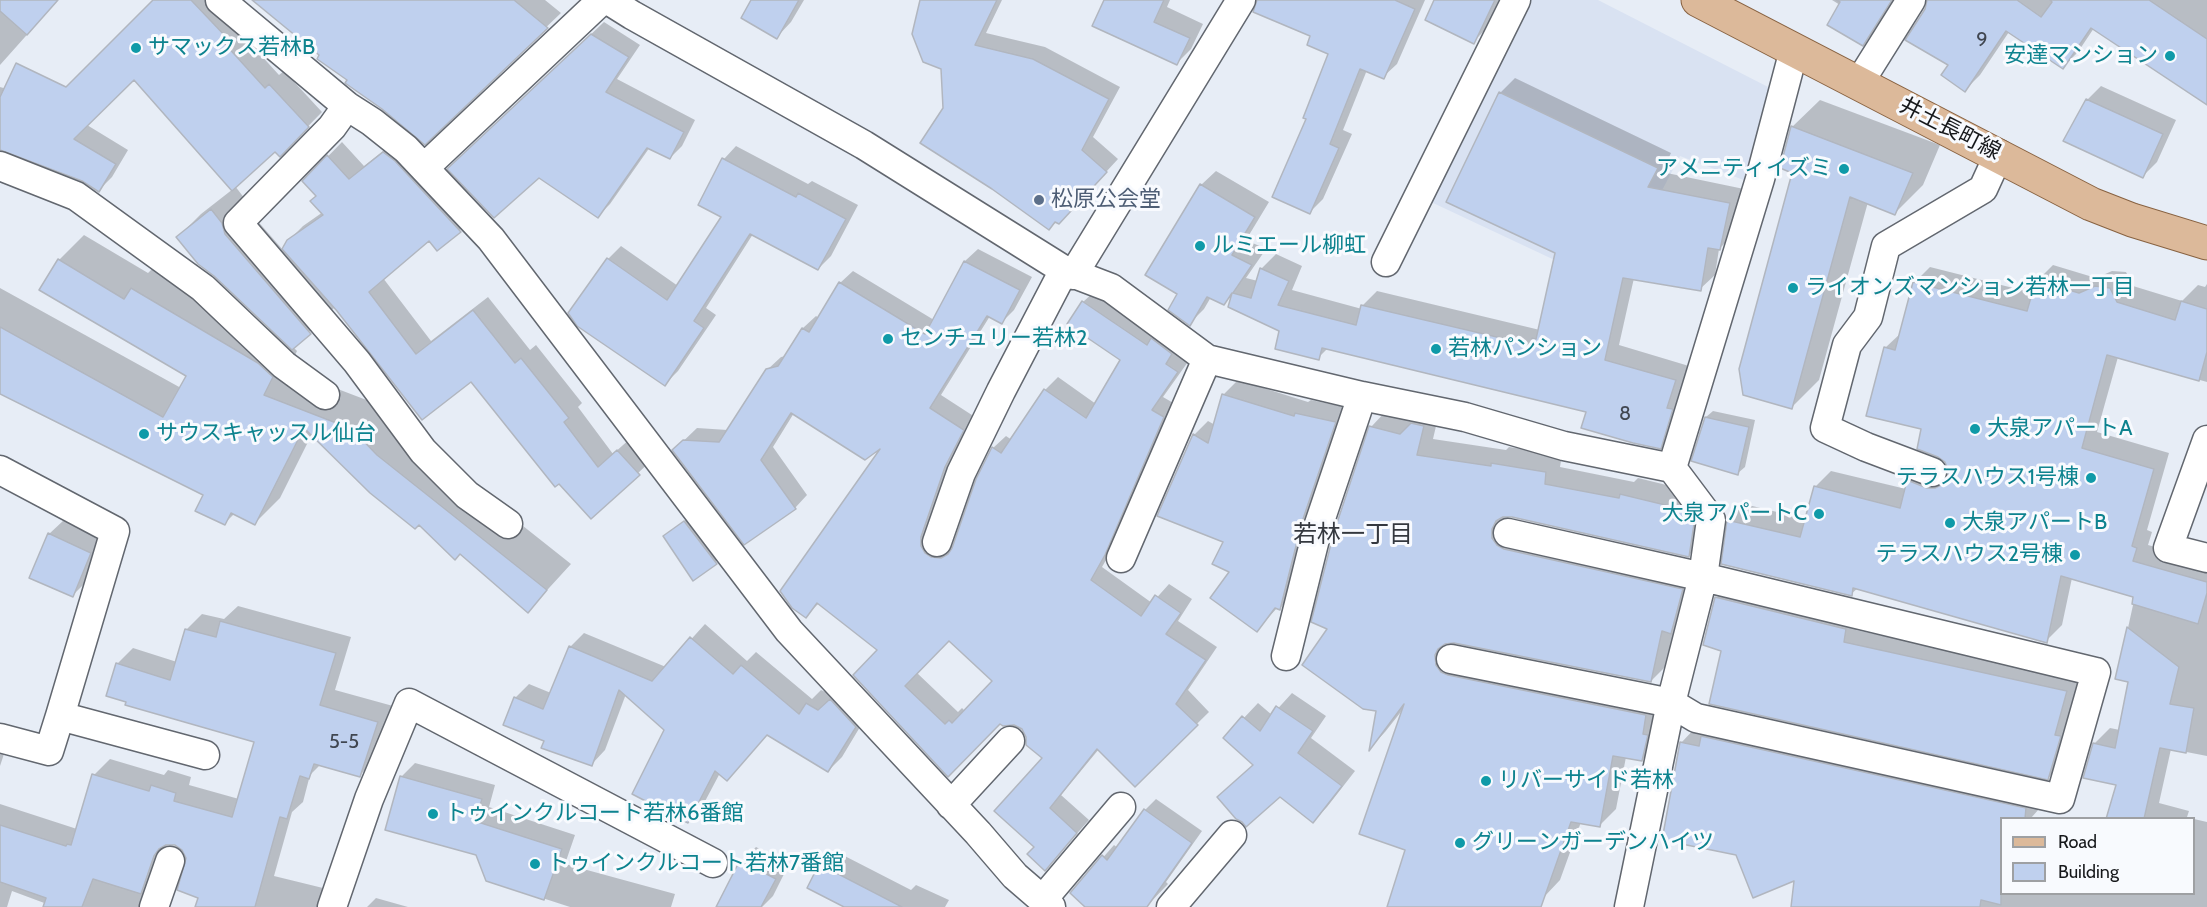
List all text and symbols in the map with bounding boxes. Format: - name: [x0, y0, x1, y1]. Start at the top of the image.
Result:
- house number: 9: [1976, 28, 1988, 52]
- place label: サマックス若林B: [148, 35, 315, 61]
- marker: サマックス若林B: [129, 41, 143, 55]
- place label: 安達マンション: [2004, 43, 2158, 69]
- marker: 安達マンション: [2163, 49, 2177, 63]
- street label: 井土長町線: [1895, 92, 2005, 166]
- place label: アメニティイズミ: [1656, 156, 1832, 182]
- marker: アメニティイズミ: [1837, 162, 1851, 176]
- place label: 松原公会堂: [1051, 187, 1161, 213]
- marker: 松原公会堂: [1032, 193, 1046, 207]
- place label: ルミエール柳虹: [1212, 233, 1366, 259]
- marker: ルミエール柳虹: [1193, 239, 1207, 253]
- place label: ライオンズマンション若林一丁目: [1805, 275, 2135, 301]
- marker: ライオンズマンション若林一丁目: [1786, 281, 1800, 295]
- place label: センチュリー若林2: [900, 326, 1088, 352]
- marker: センチュリー若林2: [881, 332, 895, 346]
- place label: 若林パンション: [1448, 336, 1602, 362]
- marker: 若林パンション: [1429, 342, 1443, 356]
- house number: 8: [1619, 402, 1631, 426]
- place label: 大泉アパートA: [1987, 416, 2133, 442]
- place label: サウスキャッスル仙台: [156, 421, 376, 447]
- marker: 大泉アパートA: [1968, 422, 1982, 436]
- marker: サウスキャッスル仙台: [137, 427, 151, 441]
- place label: テラスハウス1号棟: [1896, 465, 2079, 491]
- marker: テラスハウス1号棟: [2084, 471, 2098, 485]
- place label: 大泉アパートC: [1661, 501, 1807, 527]
- marker: 大泉アパートC: [1812, 507, 1826, 521]
- place label: 大泉アパートB: [1962, 510, 2107, 536]
- marker: 大泉アパートB: [1943, 516, 1957, 530]
- district label: 若林一丁目: [1293, 521, 1413, 549]
- place label: テラスハウス2号棟: [1875, 542, 2063, 568]
- marker: テラスハウス2号棟: [2068, 548, 2082, 562]
- house number: 5-5: [329, 730, 359, 754]
- place label: リバーサイド若林: [1498, 768, 1674, 794]
- marker: リバーサイド若林: [1479, 774, 1493, 788]
- place label: トゥインクルコート若林6番館: [445, 801, 743, 827]
- marker: トゥインクルコート若林6番館: [426, 807, 440, 821]
- legend: [2000, 817, 2195, 895]
- place label: グリーンガーデンハイツ: [1472, 830, 1714, 856]
- text: Road: [2058, 831, 2097, 853]
- marker: グリーンガーデンハイツ: [1453, 836, 1467, 850]
- place label: トゥインクルコート若林7番館: [547, 851, 844, 877]
- marker: トゥインクルコート若林7番館: [528, 857, 542, 871]
- text: Building: [2058, 861, 2119, 883]

